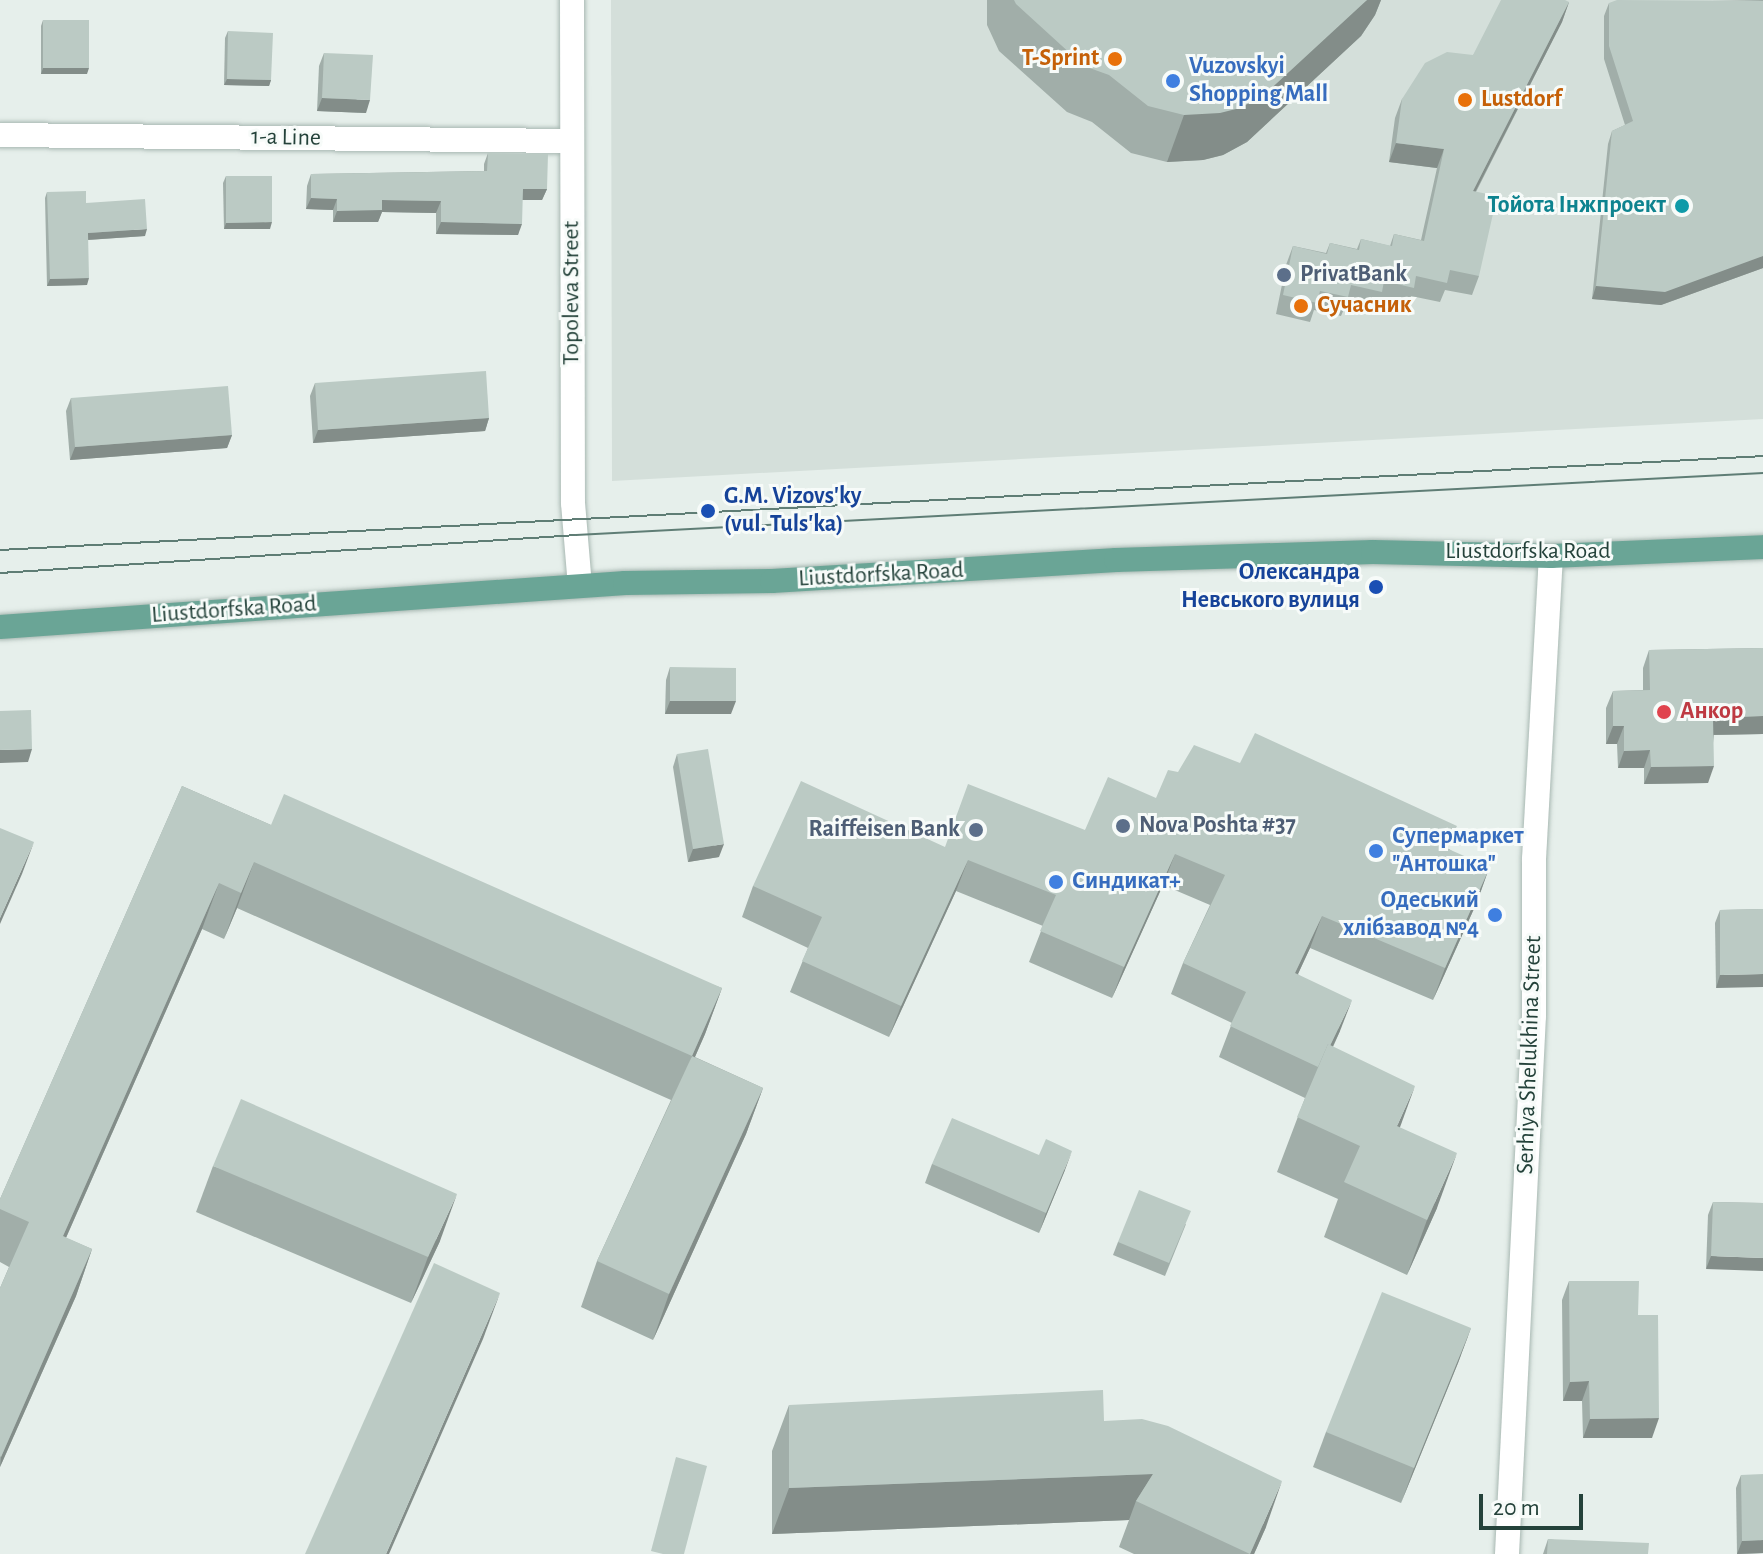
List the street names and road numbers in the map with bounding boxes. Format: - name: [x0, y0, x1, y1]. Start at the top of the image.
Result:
- street label: 1-a Line: [251, 123, 321, 153]
- street label: Topoleva Street: [558, 221, 586, 365]
- street label: Liustdorfska Road: [1445, 538, 1611, 566]
- street label: Liustdorfska Road: [798, 556, 964, 594]
- street label: Liustdorfska Road: [151, 590, 317, 630]
- street label: Serhiya Shelukhina Street: [1511, 935, 1549, 1175]

